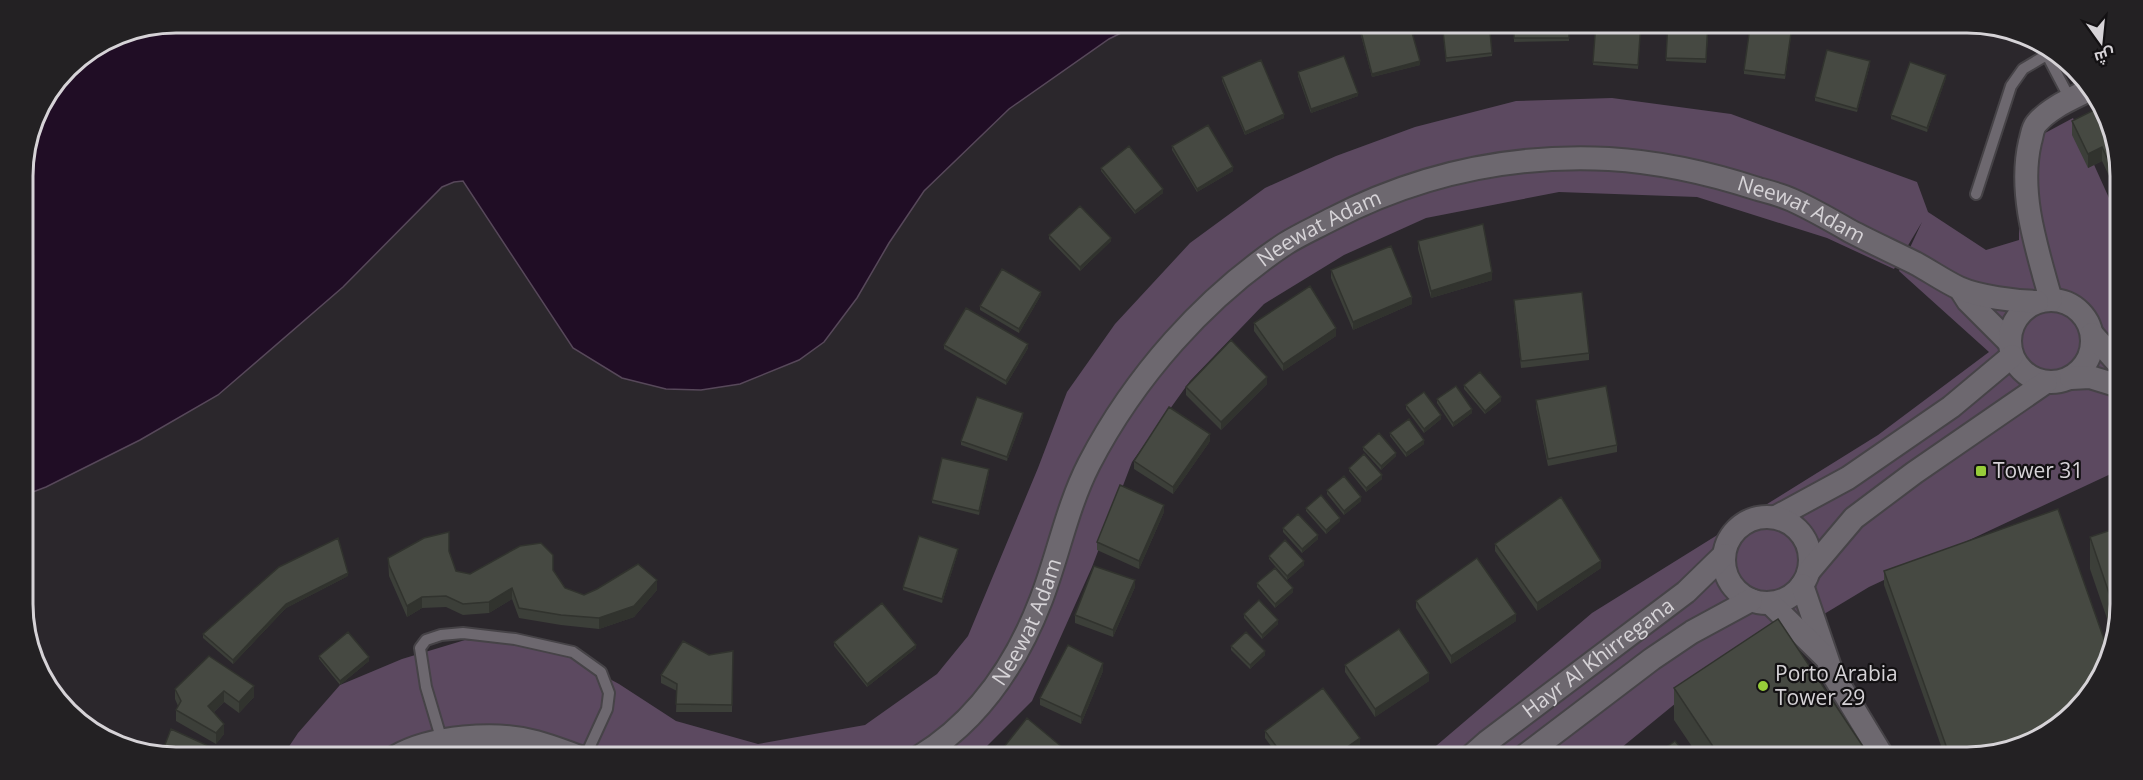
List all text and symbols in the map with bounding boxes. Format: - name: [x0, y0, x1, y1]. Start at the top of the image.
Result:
- north arrow: [2071, 12, 2131, 72]
- text: ش: [2092, 43, 2118, 70]
- street label: Neewat Adam: [1734, 168, 1870, 250]
- street label: Neewat Adam: [1251, 183, 1385, 273]
- place label: Tower 31: [1993, 456, 2083, 484]
- marker: Tower 31: [1974, 464, 1988, 478]
- street label: Neewat Adam: [985, 555, 1067, 691]
- street label: Hayr Al Khirregana: [1516, 591, 1679, 724]
- place label: Porto Arabia Tower 29: [1775, 659, 1898, 711]
- marker: Porto Arabia Tower 29: [1756, 679, 1770, 693]

